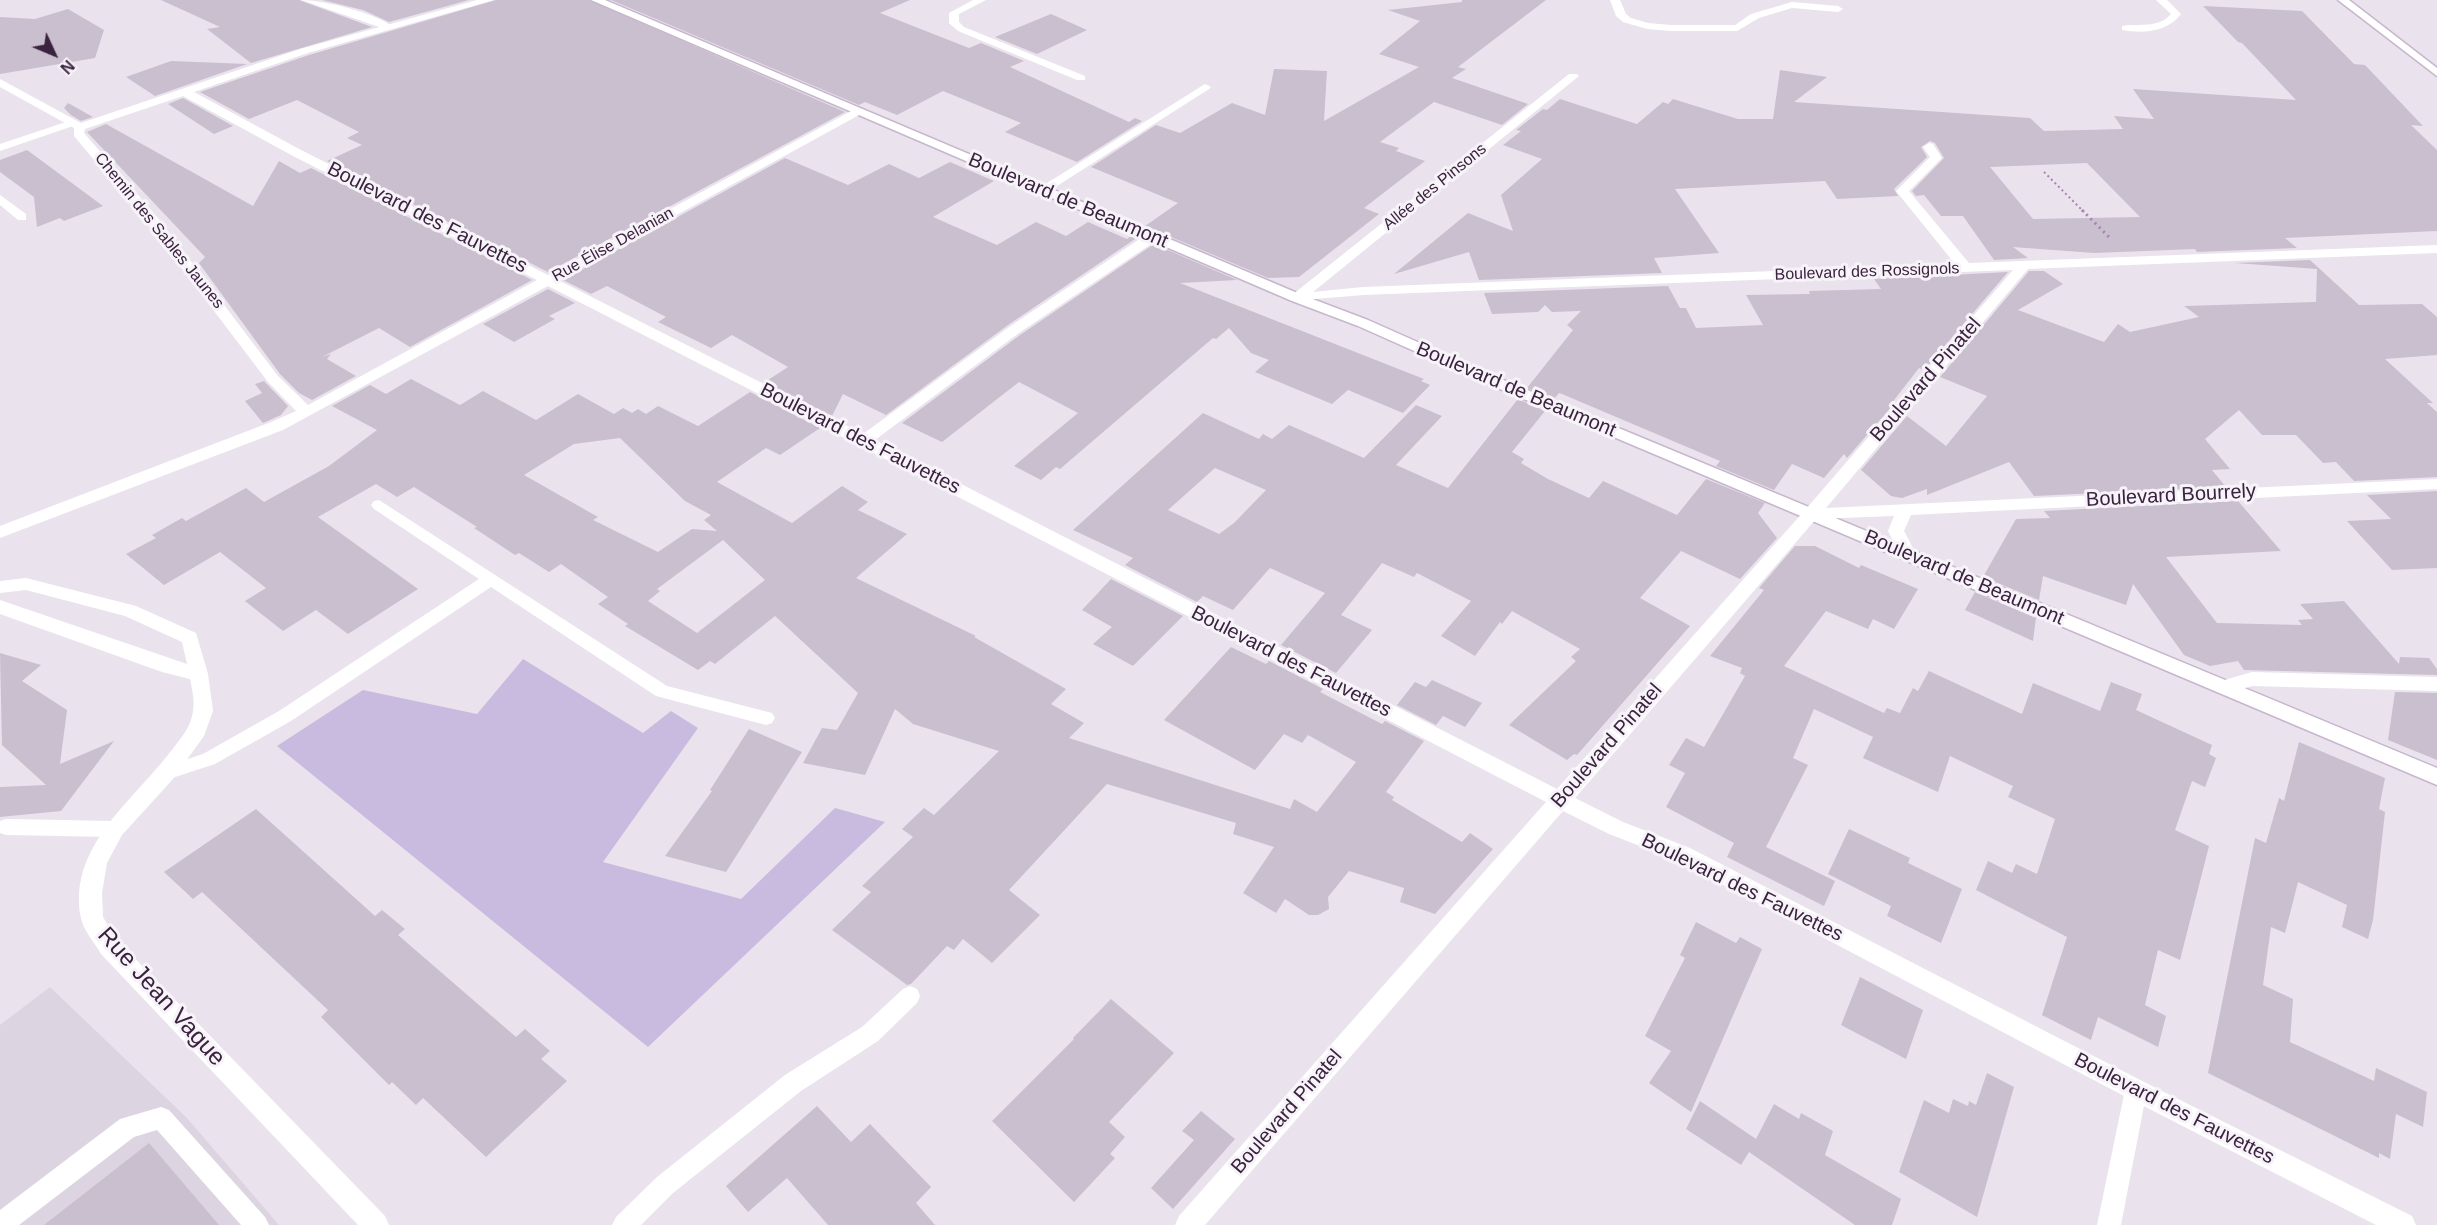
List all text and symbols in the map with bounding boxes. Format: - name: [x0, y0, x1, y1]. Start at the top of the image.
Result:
- north arrow: [24, 24, 84, 84]
- text: N: [57, 57, 77, 77]
- street label: Allée des Pinsons: [1380, 140, 1490, 234]
- street label: Boulevard de Beaumont: [965, 148, 1171, 254]
- street label: Chemin des Sables Jaunes: [90, 149, 228, 313]
- street label: Boulevard des Fauvettes: [323, 157, 531, 279]
- street label: Rue Élise Delanian: [549, 204, 677, 286]
- street label: Boulevard des Rossignols: [1774, 259, 1960, 285]
- street label: Boulevard Pinatel: [1866, 313, 1986, 447]
- street label: Boulevard de Beaumont: [1413, 337, 1619, 443]
- street label: Boulevard des Fauvettes: [756, 378, 964, 500]
- street label: Boulevard Bourrely: [2085, 480, 2257, 512]
- street label: Boulevard de Beaumont: [1861, 525, 2067, 631]
- street label: Boulevard des Fauvettes: [1187, 601, 1395, 723]
- street label: Boulevard Pinatel: [1547, 679, 1667, 813]
- street label: Boulevard des Fauvettes: [1637, 829, 1847, 947]
- street label: Rue Jean Vague: [91, 922, 231, 1072]
- street label: Boulevard Pinatel: [1227, 1045, 1347, 1179]
- street label: Boulevard des Fauvettes: [2070, 1048, 2278, 1170]

